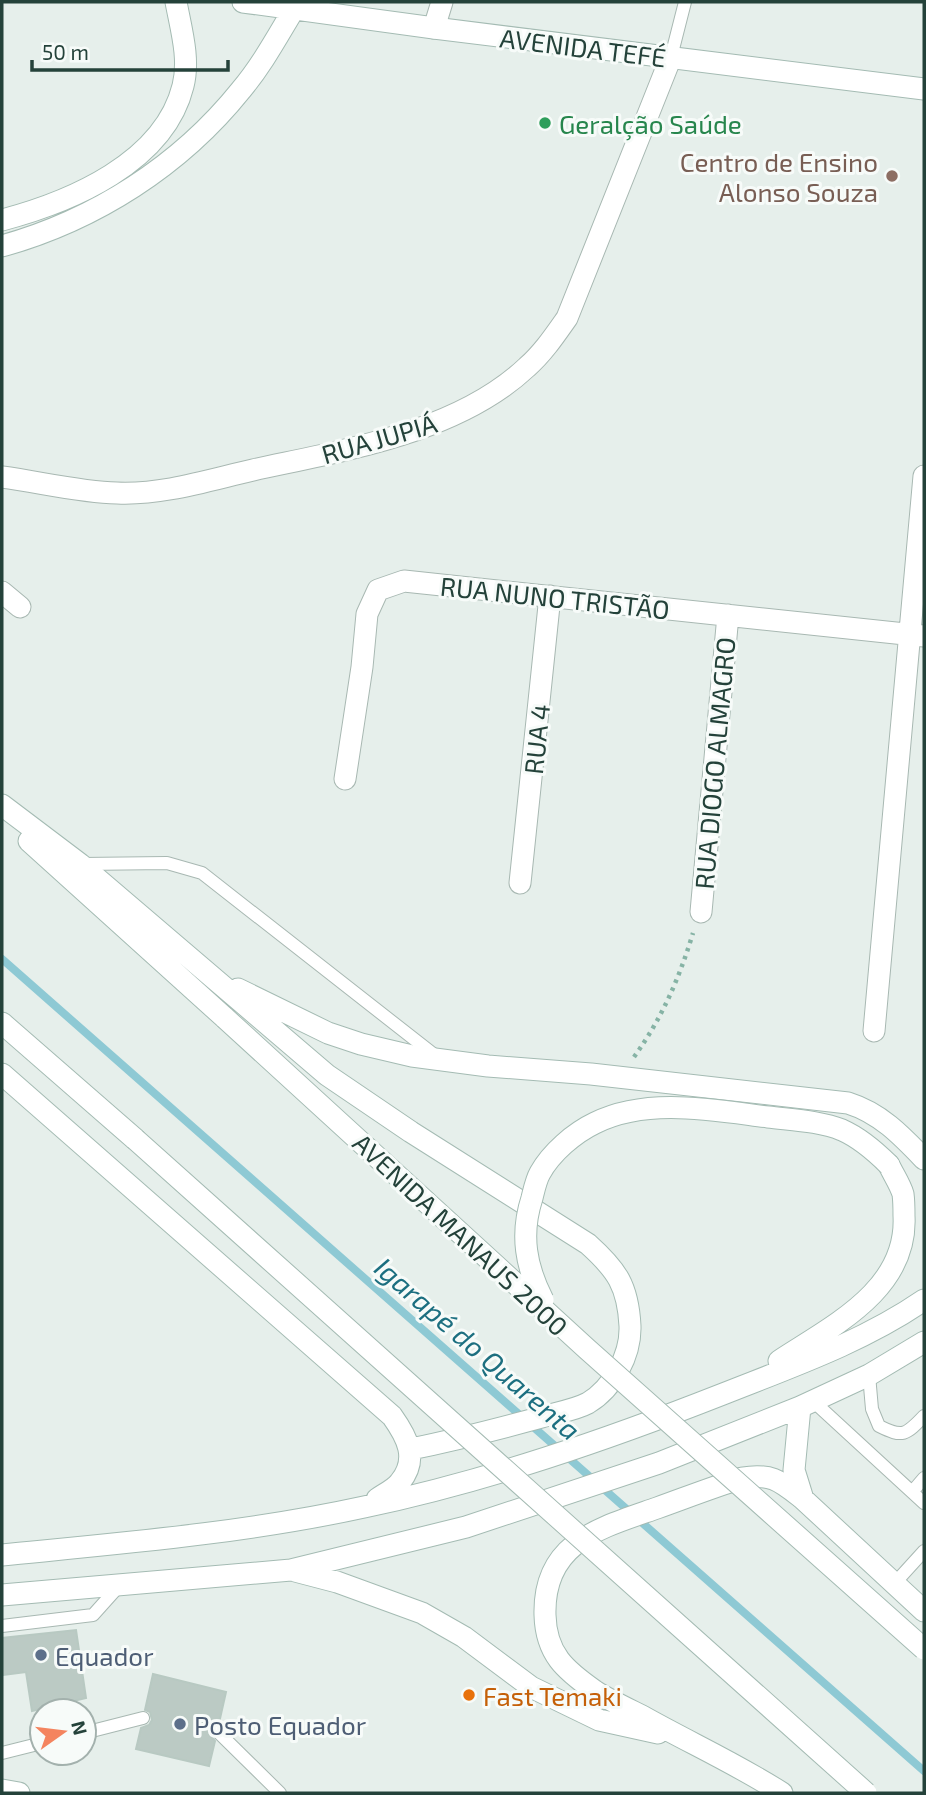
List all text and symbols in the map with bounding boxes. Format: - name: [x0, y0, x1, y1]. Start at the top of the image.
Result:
- street label: AVENIDA TEFÉ: [498, 21, 668, 73]
- scale bar: [32, 28, 228, 72]
- text: 50 m: [42, 39, 89, 64]
- place label: Geralção Saúde: [559, 108, 742, 141]
- marker: Geralção Saúde: [537, 115, 553, 131]
- place label: Centro de Ensino Alonso Souza: [680, 146, 878, 207]
- marker: Centro de Ensino Alonso Souza: [884, 168, 900, 184]
- street label: RUA JUPIÁ: [318, 407, 440, 469]
- street label: RUA NUNO TRISTÃO: [439, 570, 671, 624]
- street label: RUA DIOGO ALMAGRO: [688, 636, 740, 890]
- street label: RUA 4: [517, 702, 555, 776]
- street label: AVENIDA MANAUS 2000: [347, 1126, 575, 1342]
- water label: Igarapé do Quarenta: [368, 1250, 588, 1446]
- place label: Equador: [55, 1640, 154, 1671]
- marker: Equador: [33, 1647, 49, 1663]
- place label: Fast Temaki: [483, 1680, 622, 1711]
- marker: Fast Temaki: [461, 1687, 477, 1703]
- north arrow: [28, 1697, 98, 1767]
- place label: Posto Equador: [194, 1709, 366, 1740]
- marker: Posto Equador: [172, 1716, 188, 1732]
- text: N: [67, 1718, 93, 1737]

